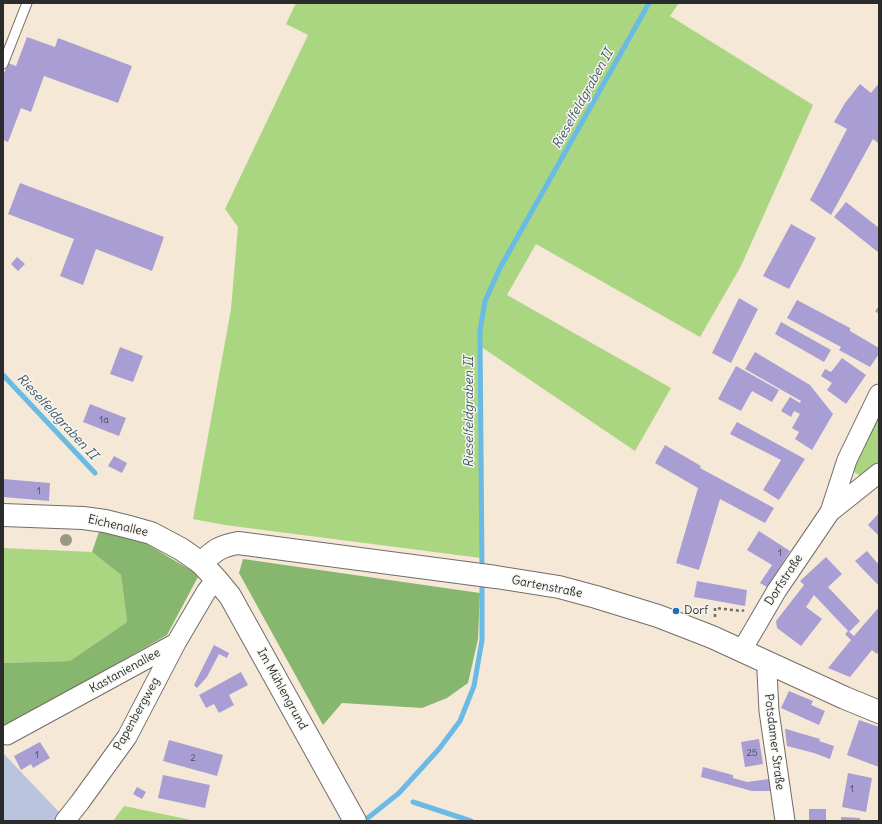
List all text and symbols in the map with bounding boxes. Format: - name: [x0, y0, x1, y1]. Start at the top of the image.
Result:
- water label: Rieselfeldgraben II: [549, 46, 617, 152]
- water label: Rieselfeldgraben II: [461, 356, 477, 468]
- water label: Rieselfeldgraben II: [13, 371, 101, 463]
- house number: 1a: [99, 414, 109, 426]
- house number: 1: [37, 485, 41, 497]
- street label: Eichenallee: [86, 512, 150, 540]
- house number: 1: [778, 547, 782, 559]
- street label: Dorfstraße: [762, 552, 806, 608]
- street label: Gartenstraße: [510, 573, 584, 601]
- place label: Dorf: [684, 604, 708, 618]
- marker: Dorf: [671, 606, 681, 616]
- street label: Kastanienallee: [87, 646, 163, 696]
- street label: Im Mühlengrund: [254, 646, 310, 732]
- street label: Papenbergweg: [111, 675, 163, 753]
- street label: Potsdamer Straße: [761, 693, 787, 791]
- house number: 25: [746, 747, 758, 759]
- house number: 1: [35, 749, 39, 761]
- house number: 2: [190, 752, 196, 764]
- house number: 1: [850, 783, 854, 795]

